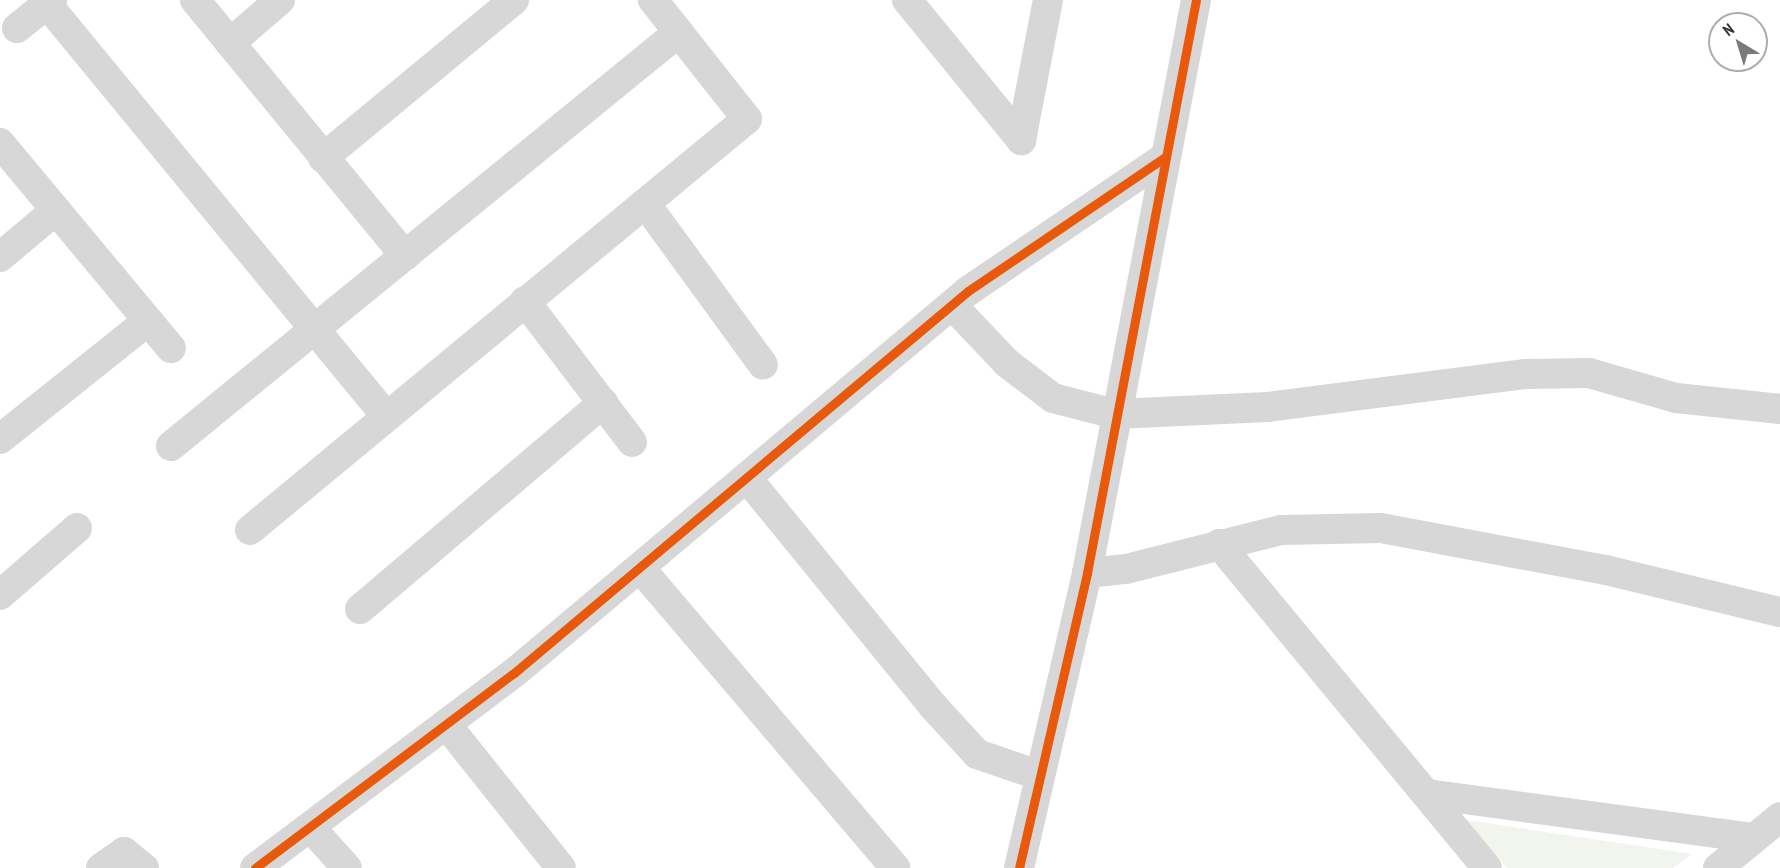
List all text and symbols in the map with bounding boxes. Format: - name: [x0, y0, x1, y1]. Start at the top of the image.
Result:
- north arrow: [1708, 12, 1768, 72]
- text: N: [1719, 19, 1738, 40]

